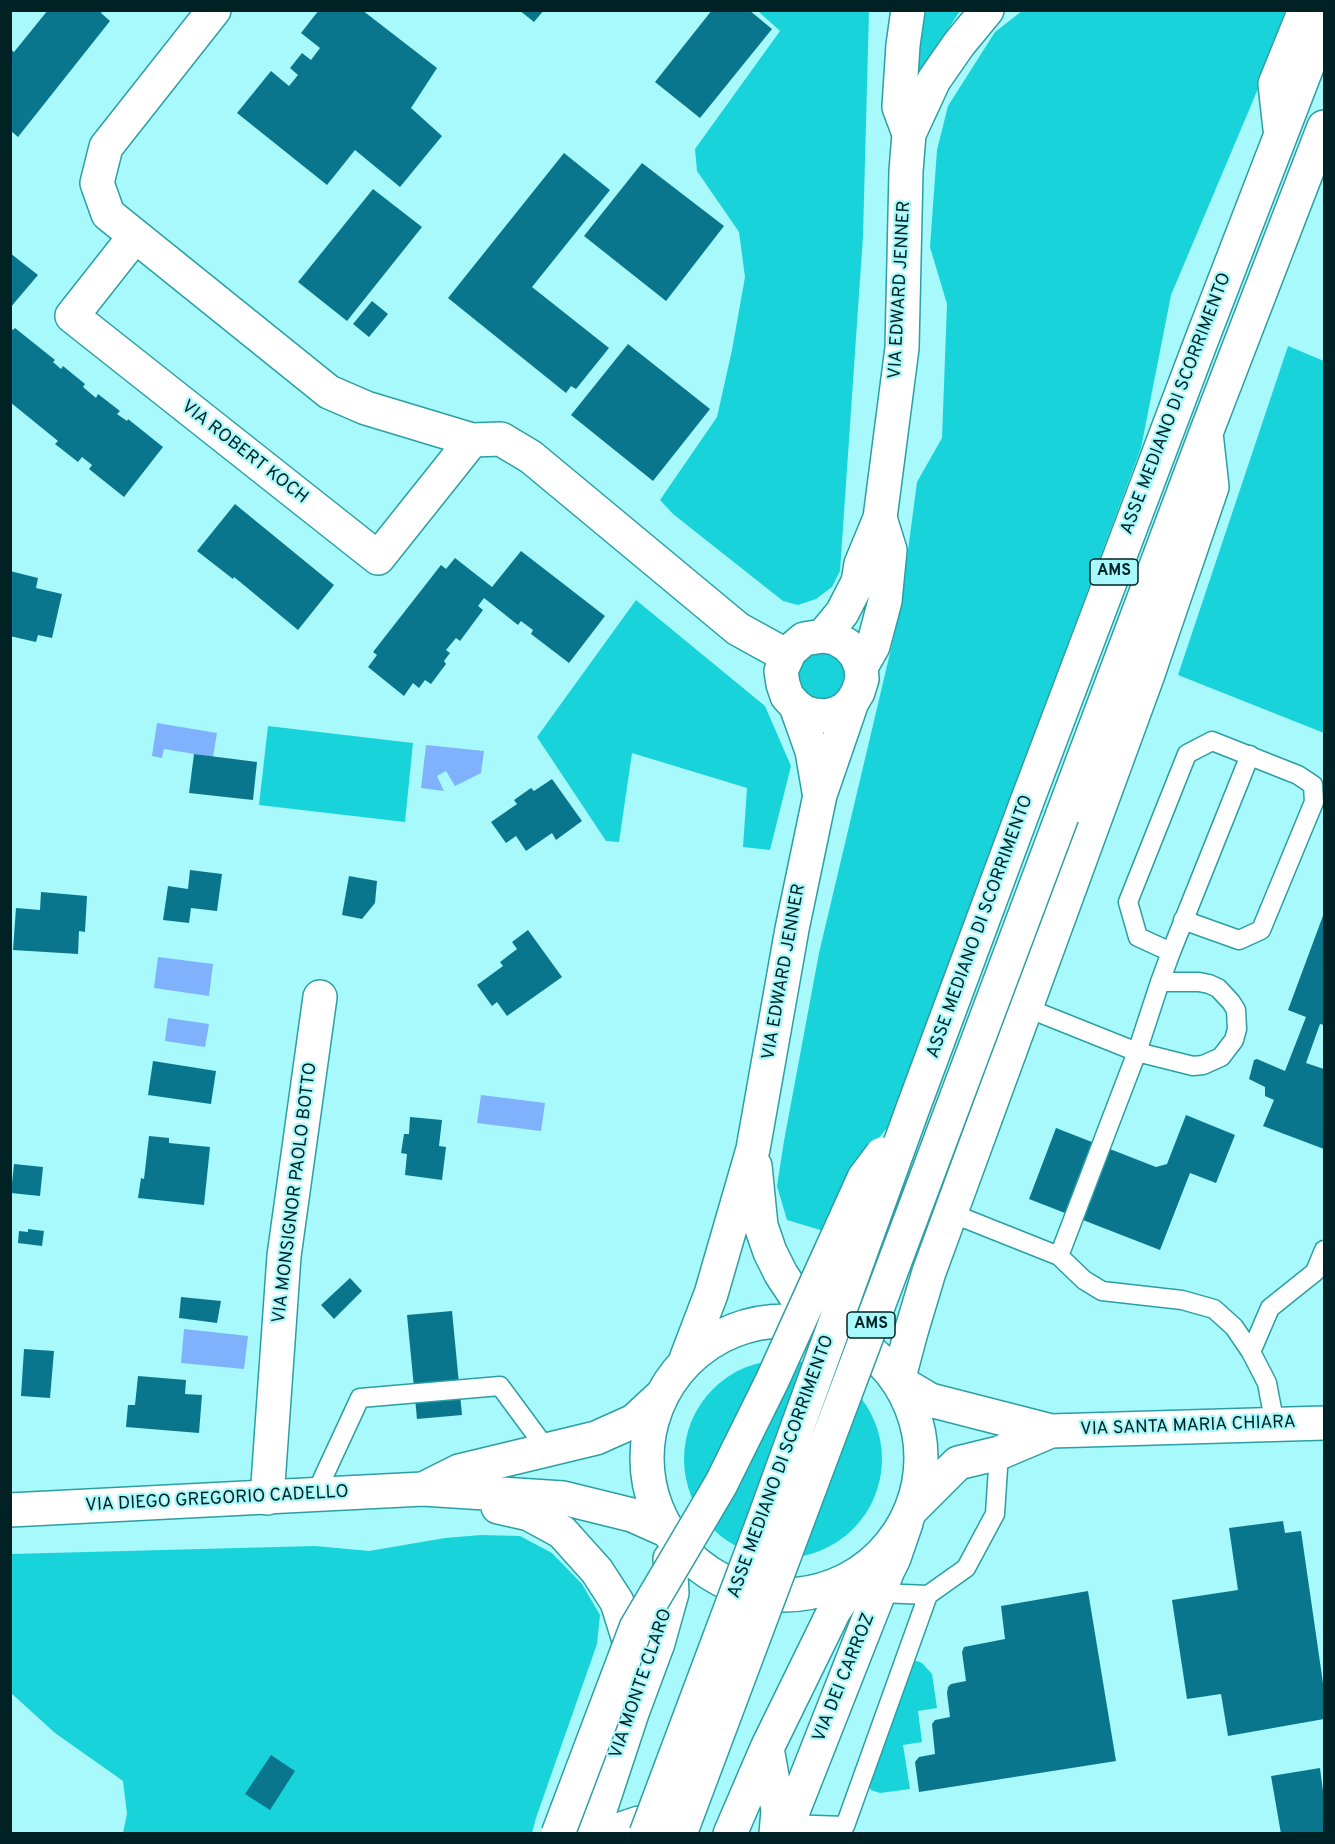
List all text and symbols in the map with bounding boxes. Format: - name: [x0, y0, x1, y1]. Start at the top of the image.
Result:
- street label: VIA EDWARD JENNER: [886, 200, 916, 380]
- street label: ASSE MEDIANO DI SCORRIMENTO: [1117, 270, 1237, 538]
- street label: VIA ROBERT KOCH: [176, 397, 312, 509]
- road number: AMS: [1090, 559, 1138, 585]
- street label: ASSE MEDIANO DI SCORRIMENTO: [923, 792, 1039, 1062]
- street label: VIA EDWARD JENNER: [759, 882, 811, 1062]
- street label: VIA MONSIGNOR PAOLO BOTTO: [269, 1061, 323, 1325]
- road number: AMS: [847, 1312, 895, 1338]
- street label: ASSE MEDIANO DI SCORRIMENTO: [724, 1332, 840, 1602]
- street label: VIA SANTA MARIA CHIARA: [1080, 1412, 1296, 1442]
- street label: VIA DIEGO GREGORIO CADELLO: [85, 1482, 349, 1518]
- street label: VIA MONTE CLARO: [606, 1606, 678, 1762]
- street label: VIA DEI CARROZ: [809, 1611, 881, 1745]

